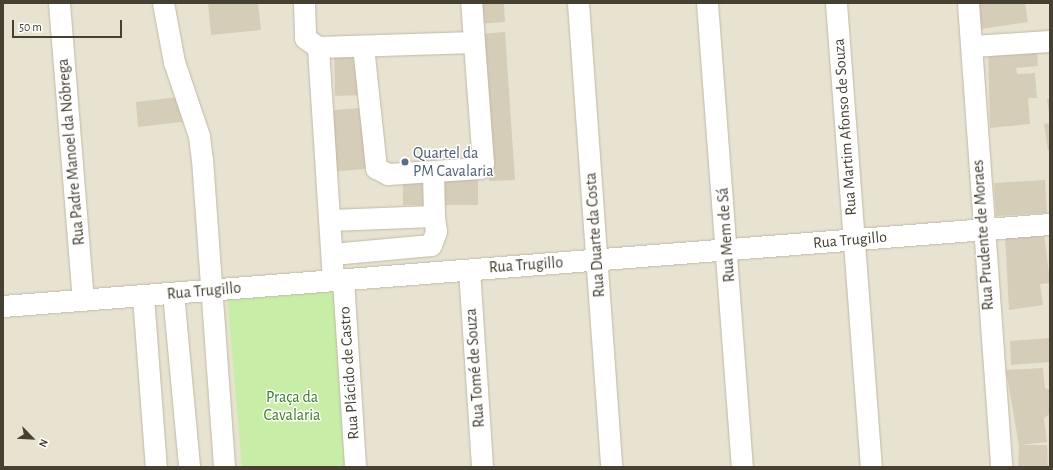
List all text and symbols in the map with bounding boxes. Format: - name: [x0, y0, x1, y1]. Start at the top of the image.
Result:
- scale bar: [14, 12, 124, 38]
- text: 50 m: [19, 21, 42, 33]
- street label: Rua Martim Afonso de Souza: [829, 38, 861, 216]
- street label: Rua Padre Manoel da Nóbrega: [53, 58, 89, 246]
- place label: Quartel da PM Cavalaria: [413, 143, 494, 181]
- marker: Quartel da PM Cavalaria: [400, 157, 410, 167]
- street label: Rua Prudente de Moraes: [968, 159, 998, 311]
- street label: Rua Duarte da Costa: [581, 172, 609, 298]
- street label: Rua Mem de Sá: [713, 187, 739, 283]
- street label: Rua Trugillo: [812, 227, 888, 253]
- street label: Rua Trugillo: [488, 253, 564, 277]
- street label: Rua Trugillo: [166, 278, 242, 304]
- street label: Rua Plácido de Castro: [335, 306, 363, 440]
- street label: Rua Tomé de Souza: [461, 308, 489, 428]
- park label: Praça da Cavalaria: [263, 387, 321, 425]
- north arrow: [12, 418, 52, 458]
- text: N: [37, 437, 50, 449]

